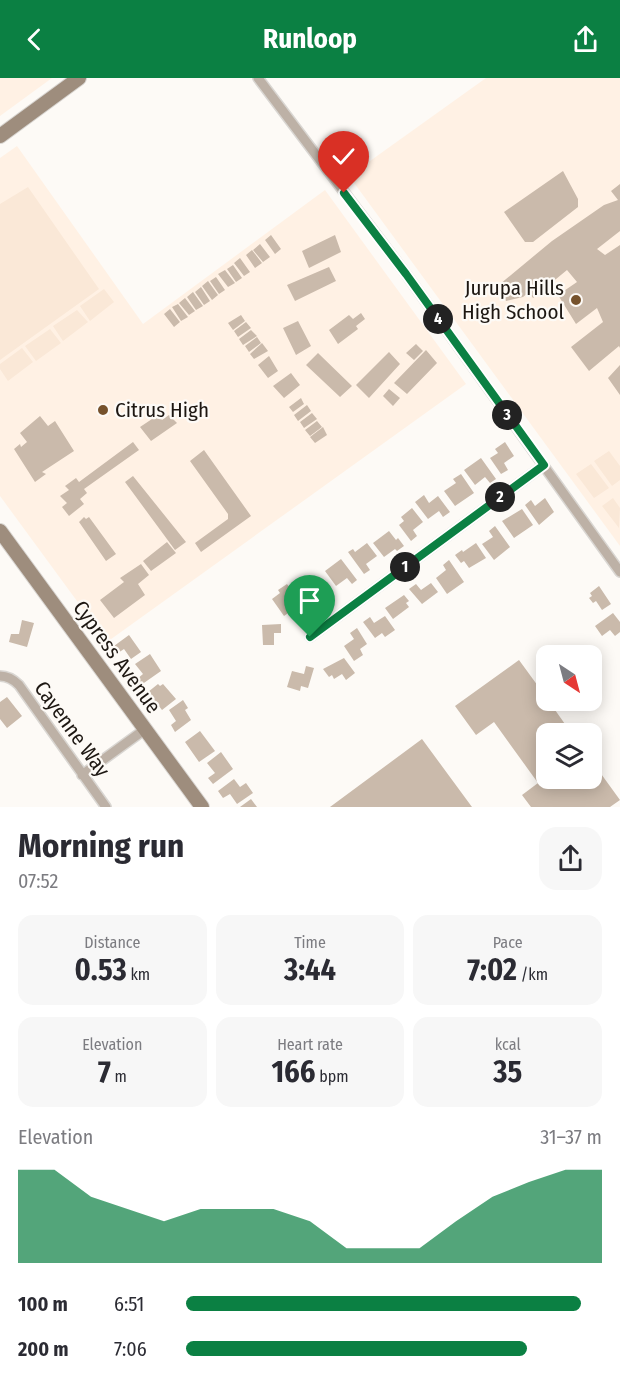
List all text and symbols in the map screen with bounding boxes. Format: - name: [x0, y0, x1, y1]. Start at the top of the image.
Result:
- icon: back: [18, 23, 51, 56]
- text: Runloop: [263, 23, 357, 55]
- icon: share: [569, 23, 602, 56]
- pin: [318, 131, 369, 193]
- icon: check: [327, 140, 360, 173]
- place label: Jurupa Hills High School: [462, 275, 564, 325]
- marker: Jurupa Hills High School: [569, 293, 583, 307]
- pin: 4: [423, 304, 453, 334]
- text: 4: [434, 309, 442, 328]
- place label: Citrus High: [115, 397, 209, 423]
- pin: 3: [492, 400, 522, 430]
- marker: Citrus High: [96, 403, 110, 417]
- text: 3: [503, 405, 511, 424]
- pin: 2: [485, 482, 515, 512]
- text: 2: [496, 487, 504, 506]
- pin: 1: [390, 552, 420, 582]
- text: 1: [402, 557, 408, 576]
- pin: [284, 575, 335, 637]
- icon: arrive: [293, 584, 326, 617]
- street label: Cypress Avenue: [67, 596, 167, 718]
- north arrow: [536, 645, 602, 711]
- map controls: [536, 645, 602, 789]
- street label: Cayenne Way: [29, 676, 116, 782]
- button: layers: [536, 723, 602, 789]
- text: Morning run: [18, 826, 184, 866]
- button: share: [539, 827, 602, 890]
- text: 07:52: [18, 869, 58, 893]
- text: Distance: [84, 933, 140, 952]
- text: Time: [294, 933, 326, 952]
- text: Pace: [493, 933, 523, 952]
- text: 0.53: [74, 952, 127, 988]
- text: 3:44: [284, 952, 336, 988]
- text: 7:02: [467, 952, 517, 988]
- text: km: [127, 965, 150, 984]
- text: /km: [517, 965, 548, 984]
- text: Elevation: [82, 1035, 142, 1054]
- text: Heart rate: [277, 1035, 343, 1054]
- text: kcal: [495, 1035, 521, 1054]
- text: 7: [98, 1054, 111, 1090]
- text: 166: [271, 1054, 315, 1090]
- text: 35: [493, 1054, 522, 1090]
- text: m: [111, 1067, 127, 1086]
- text: bpm: [315, 1067, 349, 1086]
- text: Elevation: [18, 1125, 93, 1149]
- text: 31–37 m: [540, 1125, 602, 1149]
- text: 100 m: [18, 1292, 68, 1316]
- text: 6:51: [114, 1292, 144, 1316]
- text: 200 m: [18, 1337, 69, 1361]
- text: 7:06: [114, 1337, 147, 1361]

